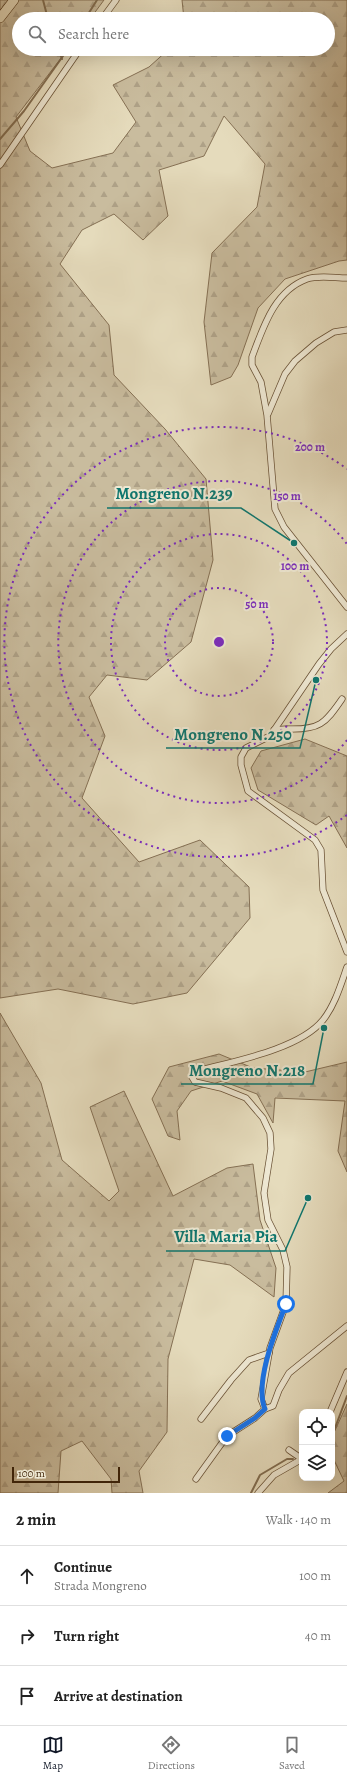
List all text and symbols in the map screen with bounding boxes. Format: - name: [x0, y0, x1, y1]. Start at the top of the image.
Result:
- search box: [12, 12, 335, 56]
- icon: search: [26, 23, 48, 45]
- text: Search here: [58, 24, 129, 44]
- text: 200 m: [295, 439, 325, 455]
- callout: Mongreno N.239: [107, 479, 241, 508]
- text: Mongreno N.239: [115, 482, 233, 505]
- text: 150 m: [273, 488, 301, 504]
- text: 100 m: [281, 558, 309, 574]
- text: 50 m: [245, 596, 269, 612]
- centre of rings: [212, 635, 226, 649]
- callout: Mongreno N.250: [166, 719, 300, 748]
- text: Mongreno N.250: [174, 723, 292, 746]
- callout: Mongreno N.218: [181, 1055, 313, 1084]
- text: Mongreno N.218: [189, 1059, 305, 1082]
- callout: Villa Maria Pia: [166, 1222, 285, 1251]
- text: Villa Maria Pia: [173, 1225, 278, 1248]
- route start: [277, 1295, 295, 1313]
- map controls: [299, 1409, 335, 1481]
- button: locate: [299, 1409, 335, 1445]
- route end: [218, 1427, 236, 1445]
- button: layers: [299, 1445, 335, 1481]
- scale bar: [12, 1465, 120, 1484]
- text: 100 m: [18, 1466, 45, 1481]
- text: 2 min: [16, 1508, 56, 1531]
- text: Walk · 140 m: [266, 1511, 331, 1528]
- text: Continue: [54, 1557, 112, 1577]
- icon: ahead: [16, 1565, 38, 1587]
- text: 100 m: [299, 1567, 331, 1584]
- text: Strada Mongreno: [54, 1577, 147, 1594]
- icon: right: [16, 1625, 38, 1647]
- text: Turn right: [54, 1626, 119, 1646]
- text: 40 m: [305, 1627, 331, 1644]
- icon: arrive: [16, 1685, 38, 1707]
- text: Arrive at destination: [54, 1686, 183, 1706]
- tab: Map: [42, 1734, 64, 1773]
- tab: Directions: [148, 1734, 195, 1773]
- tab: Saved: [279, 1734, 305, 1773]

